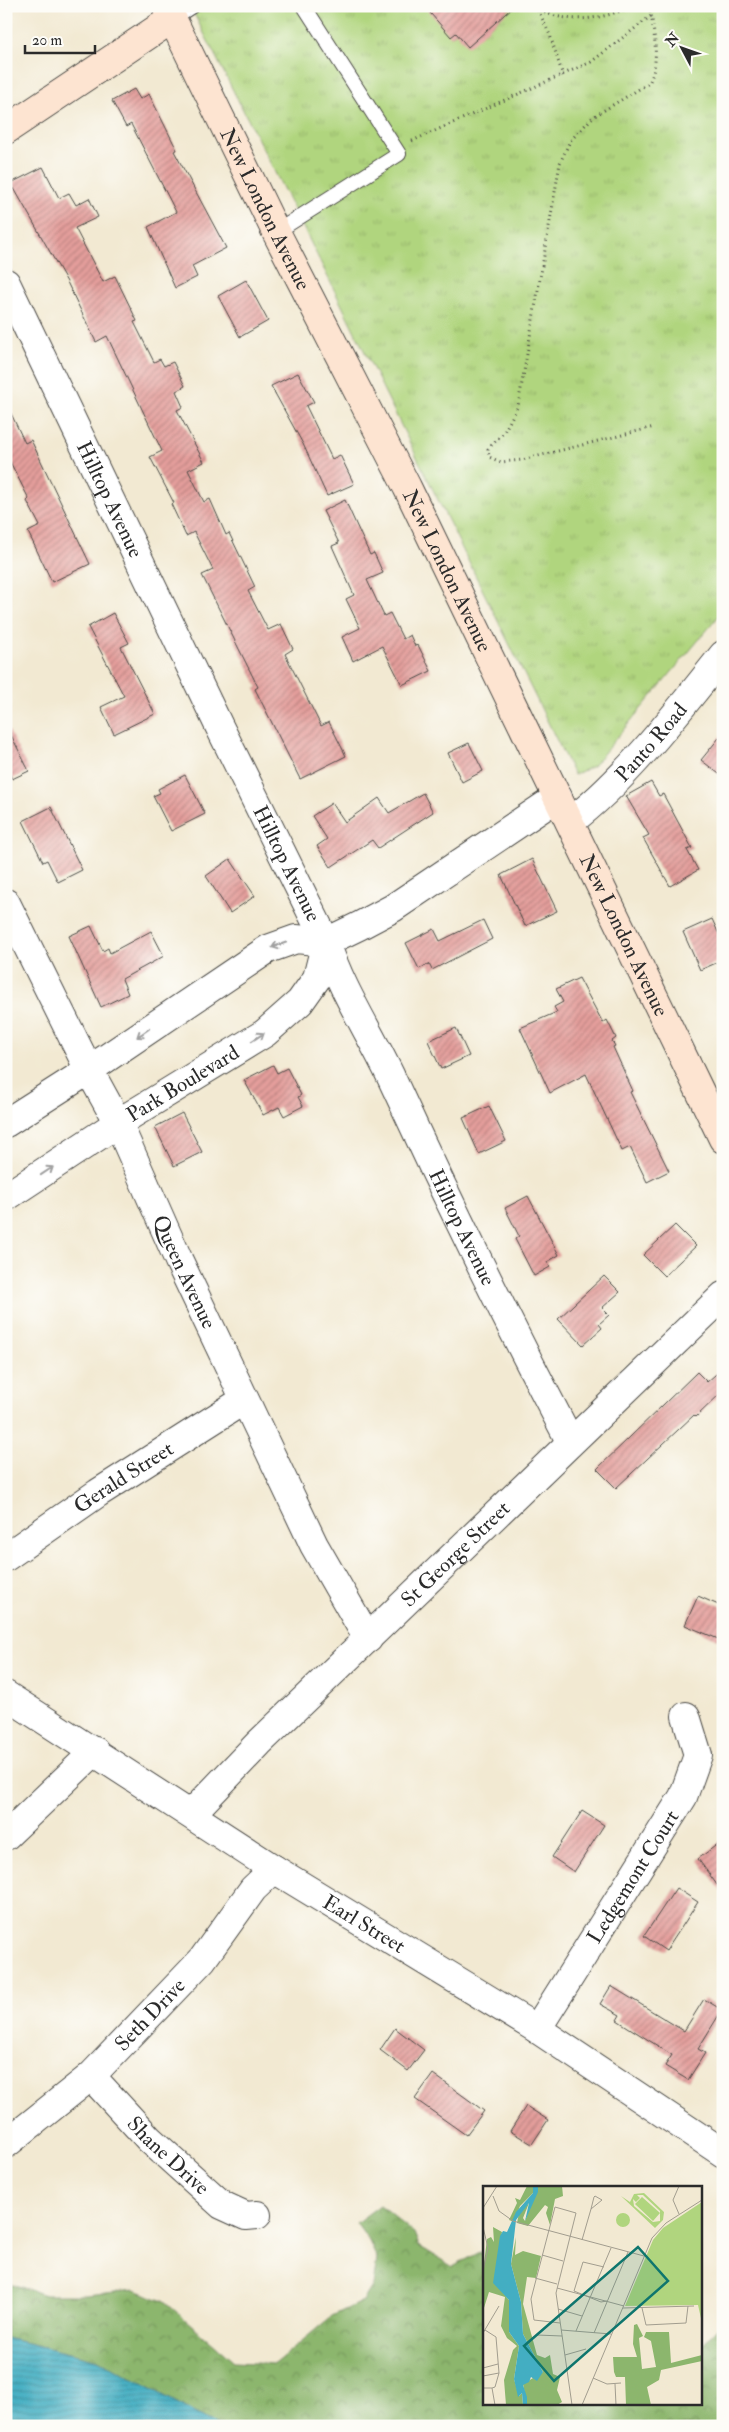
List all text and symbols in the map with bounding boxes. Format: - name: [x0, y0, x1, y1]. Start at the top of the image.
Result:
- scale bar: [25, 22, 95, 54]
- north arrow: [656, 22, 706, 72]
- text: N: [661, 29, 683, 51]
- text: 20 m: [32, 31, 62, 50]
- street label: New London Avenue: [214, 124, 317, 295]
- street label: Hilltop Avenue: [70, 437, 149, 562]
- street label: New London Avenue: [396, 485, 498, 657]
- street label: Panto Road: [610, 697, 694, 788]
- street label: Hilltop Avenue: [247, 801, 327, 926]
- street label: New London Avenue: [573, 850, 675, 1021]
- one-way arrow: [272, 941, 287, 950]
- one-way arrow: [136, 1028, 150, 1038]
- one-way arrow: [251, 1032, 265, 1042]
- street label: Park Boulevard: [122, 1039, 245, 1129]
- street label: Hilltop Avenue: [422, 1165, 502, 1290]
- one-way arrow: [40, 1166, 54, 1176]
- street label: Queen Avenue: [146, 1211, 222, 1333]
- street label: Gerald Street: [69, 1435, 179, 1520]
- street label: St George Street: [395, 1495, 516, 1613]
- street label: Ledgemont Court: [581, 1805, 686, 1949]
- street label: Earl Street: [318, 1889, 410, 1960]
- street label: Seth Drive: [109, 1973, 192, 2057]
- street label: Shane Drive: [121, 2111, 215, 2201]
- inset map: [483, 2186, 702, 2404]

